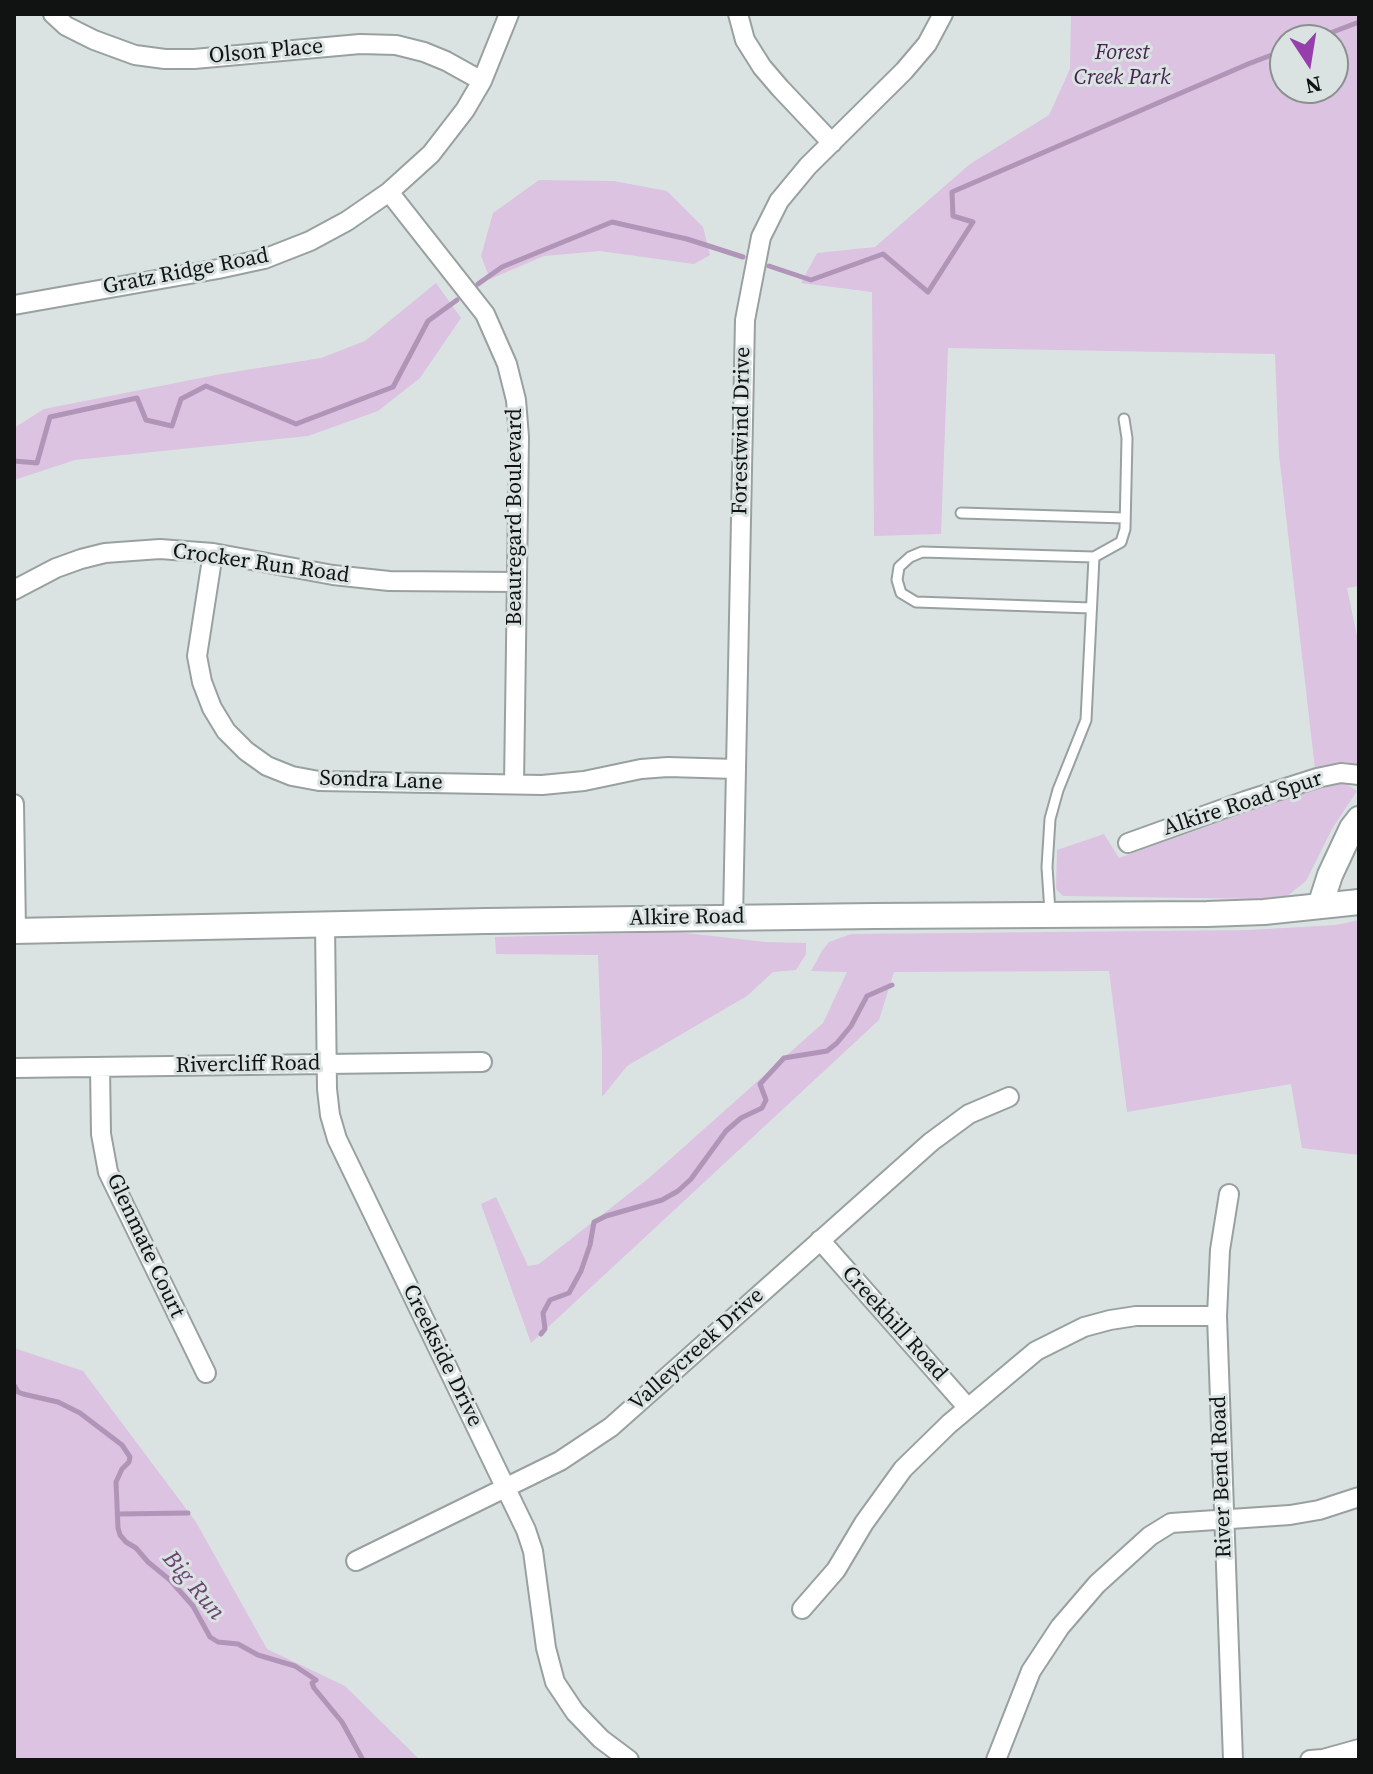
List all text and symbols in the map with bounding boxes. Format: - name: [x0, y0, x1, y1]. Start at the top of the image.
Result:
- north arrow: [1269, 24, 1349, 104]
- street label: Olson Place: [208, 34, 324, 70]
- park label: Forest Creek Park: [1074, 40, 1170, 92]
- text: N: [1303, 69, 1325, 102]
- street label: Gratz Ridge Road: [101, 243, 271, 301]
- street label: Forestwind Drive: [727, 347, 757, 515]
- street label: Beauregard Boulevard: [502, 408, 528, 626]
- street label: Crocker Run Road: [171, 539, 351, 589]
- street label: Sondra Lane: [319, 766, 443, 796]
- street label: Alkire Road Spur: [1160, 766, 1326, 842]
- street label: Alkire Road: [629, 904, 745, 932]
- street label: Rivercliff Road: [175, 1051, 321, 1079]
- street label: Glenmate Court: [100, 1170, 190, 1322]
- street label: Creekhill Road: [836, 1261, 952, 1387]
- street label: Creekside Drive: [396, 1281, 488, 1431]
- street label: Valleycreek Drive: [624, 1283, 770, 1417]
- street label: River Bend Road: [1206, 1395, 1238, 1559]
- water label: Big Run: [156, 1545, 230, 1627]

